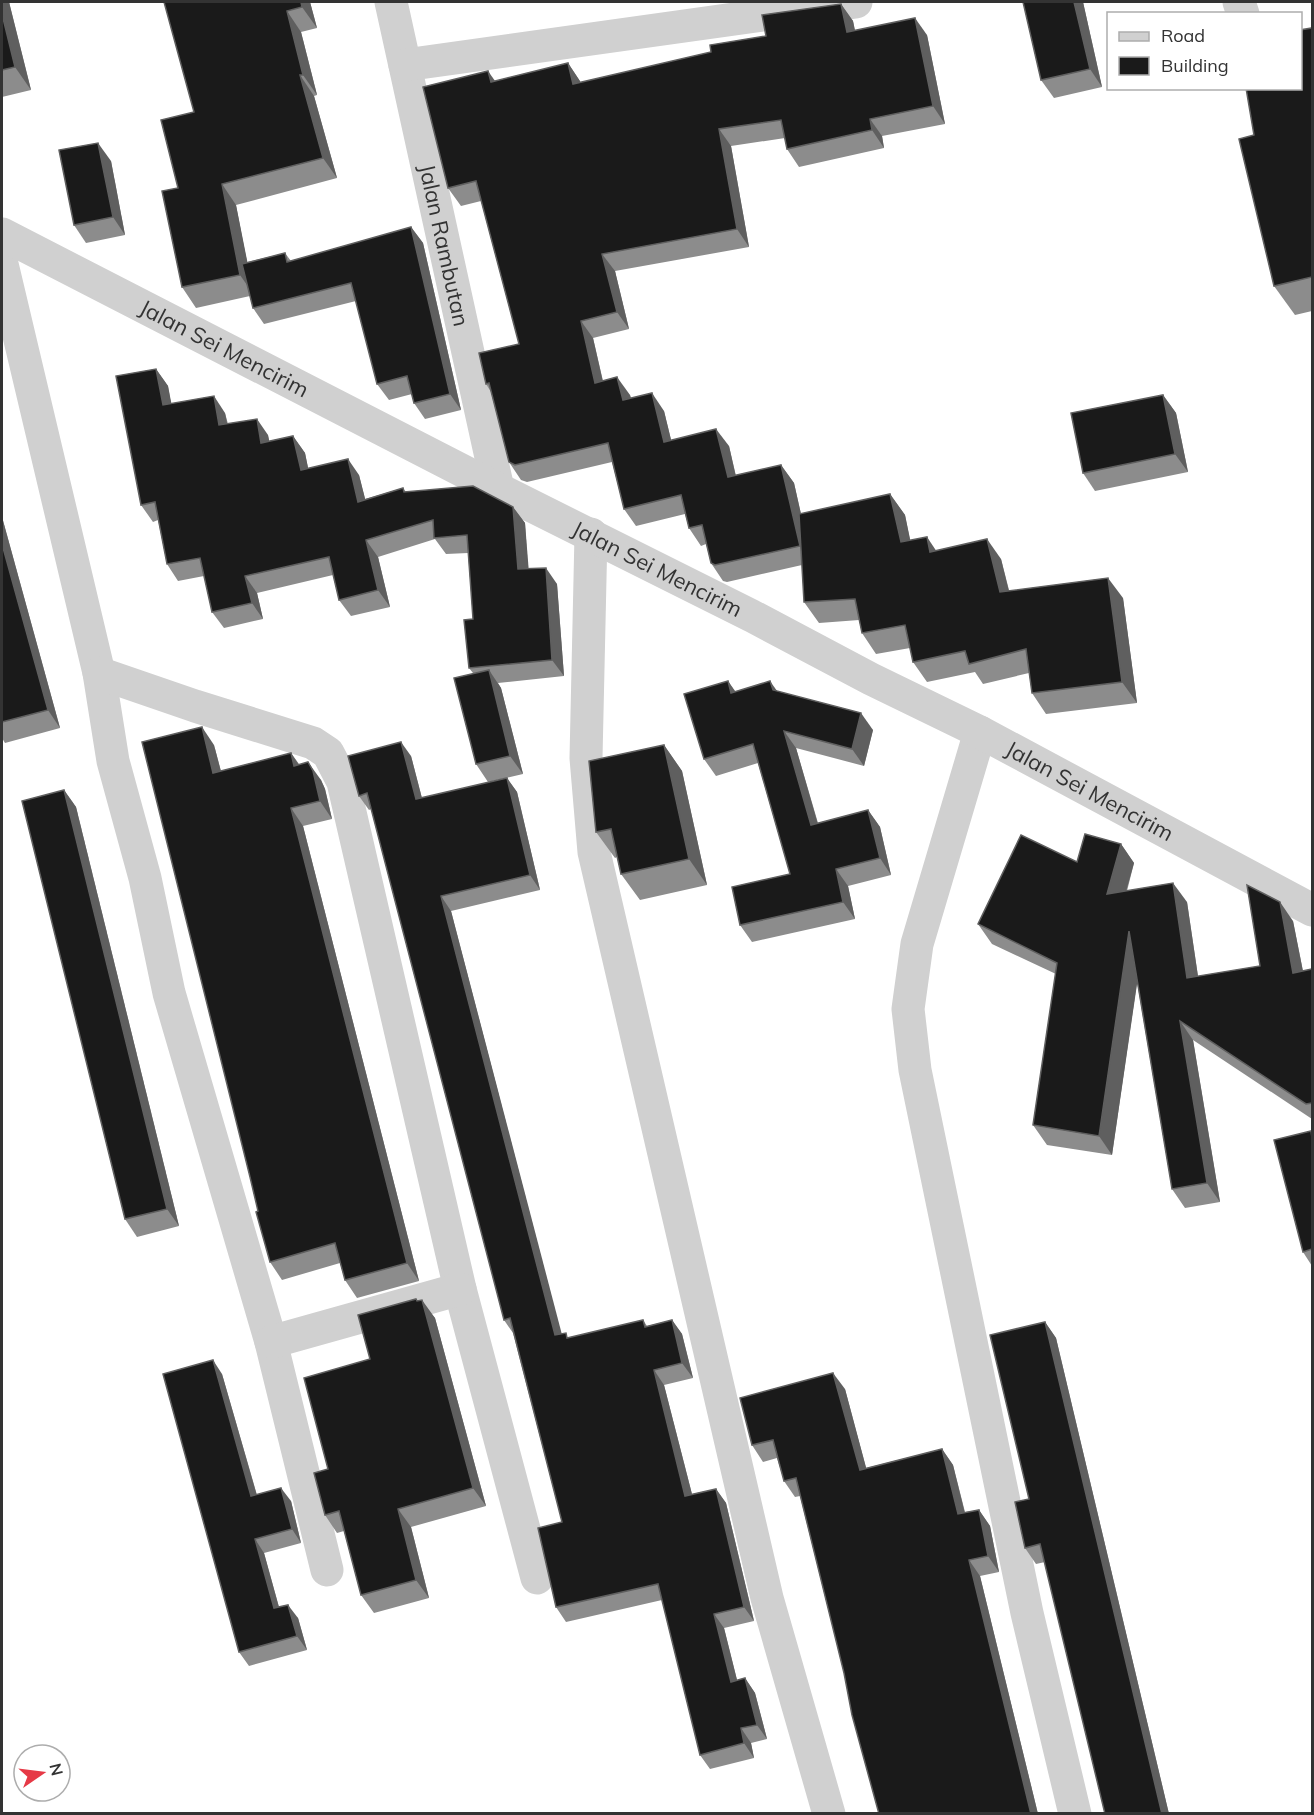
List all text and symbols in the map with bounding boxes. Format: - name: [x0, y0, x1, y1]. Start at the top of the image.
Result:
- legend: [1107, 12, 1302, 90]
- text: Road: [1161, 24, 1205, 47]
- text: Building: [1161, 54, 1229, 77]
- street label: Jalan Rambutan: [413, 162, 476, 329]
- street label: Jalan Sei Mencirim: [135, 293, 314, 403]
- street label: Jalan Sei Mencirim: [568, 514, 747, 623]
- street label: Jalan Sei Mencirim: [1001, 734, 1179, 847]
- north arrow: [12, 1743, 72, 1803]
- text: N: [45, 1761, 68, 1778]

